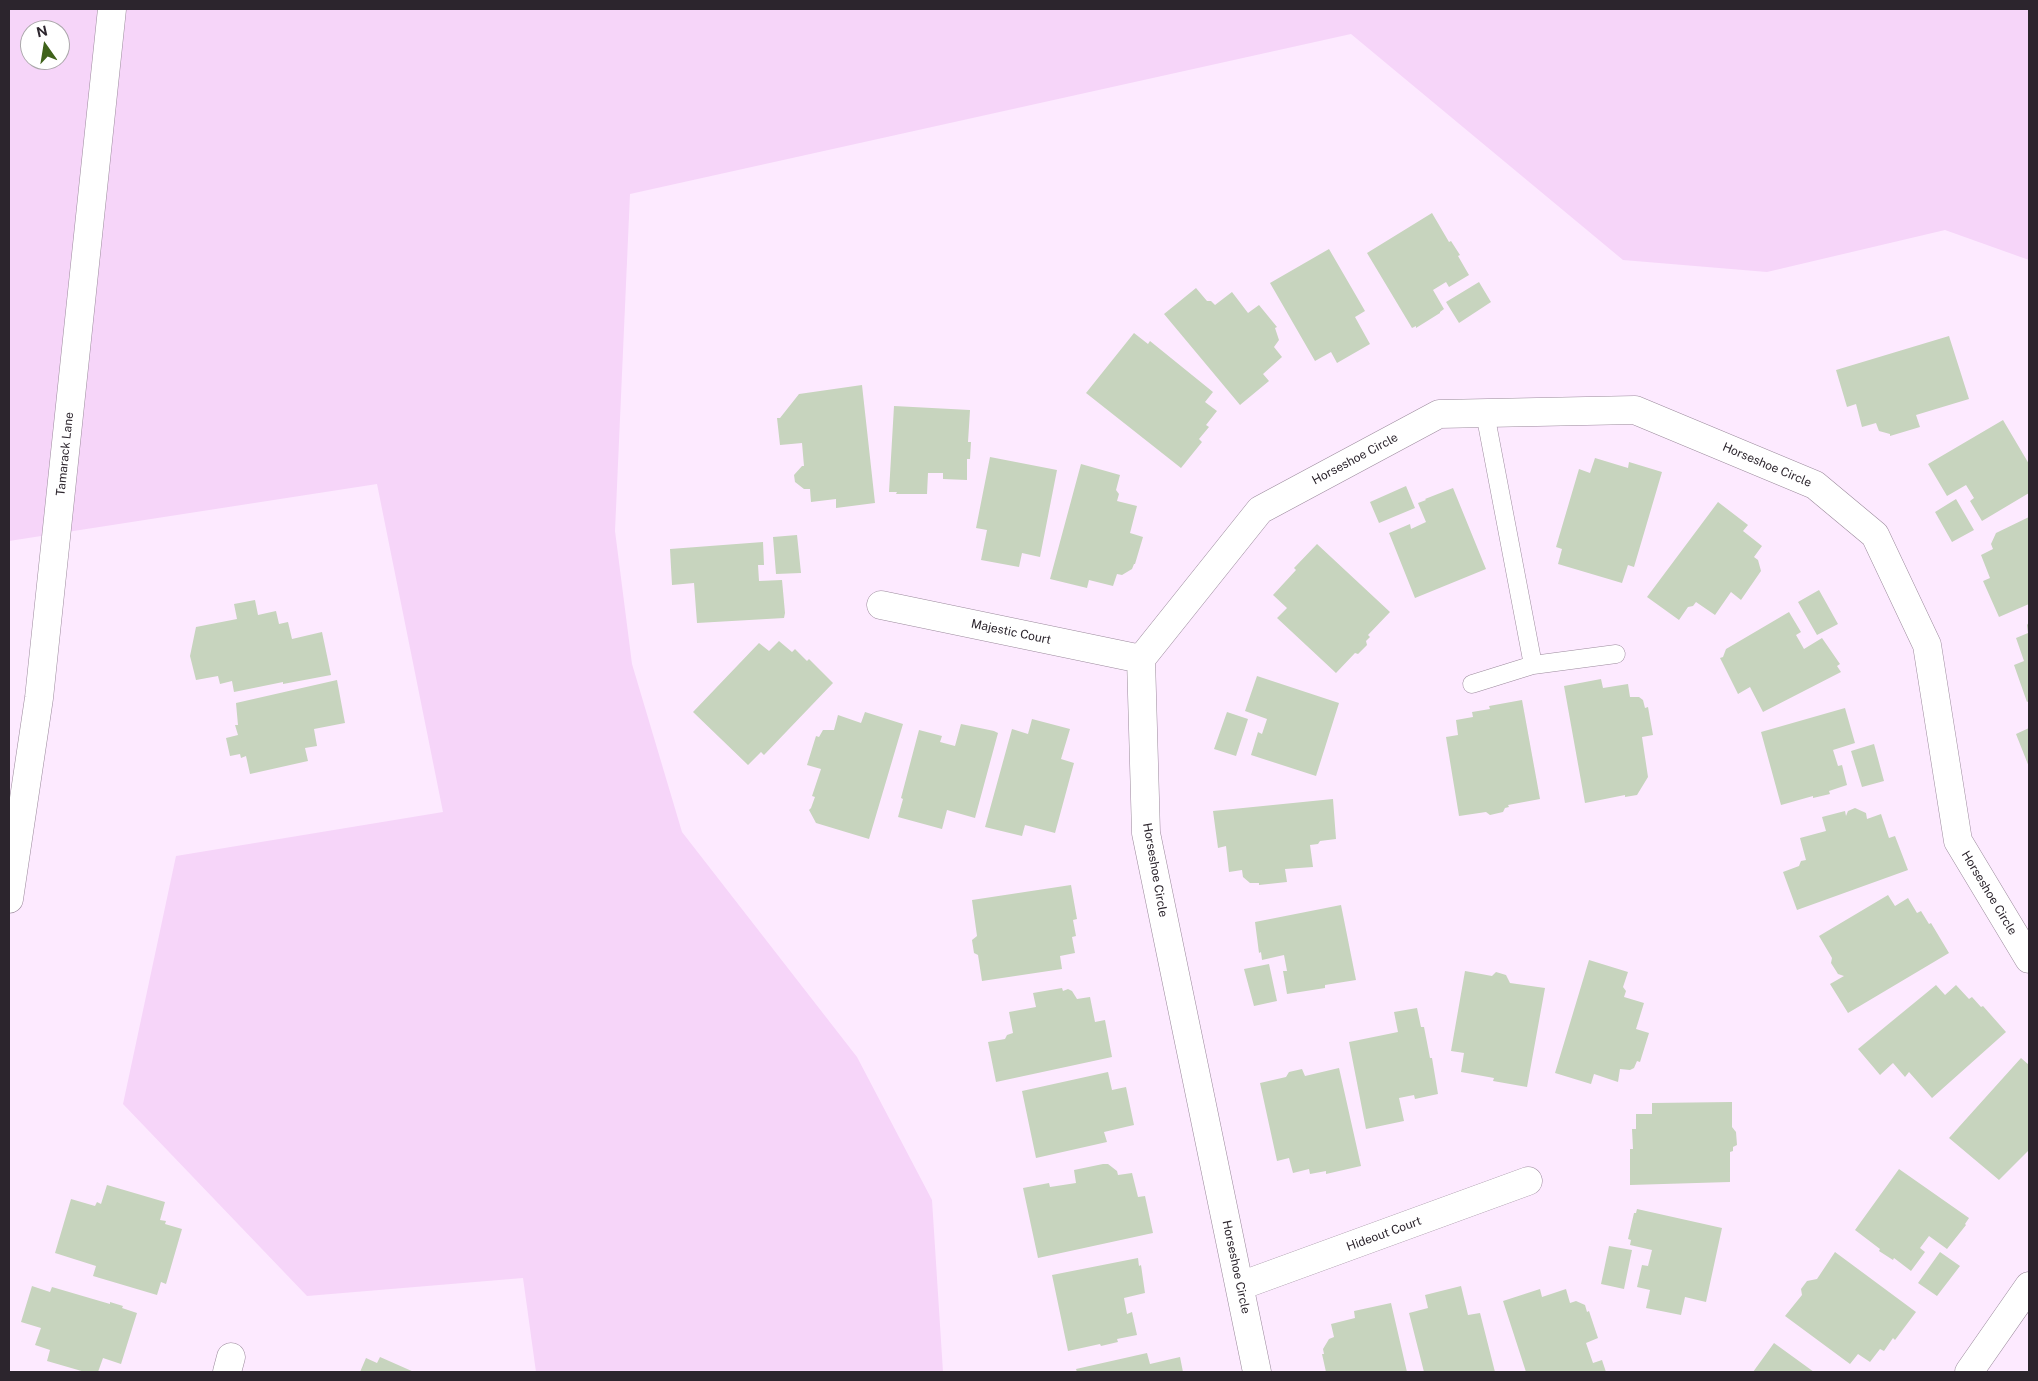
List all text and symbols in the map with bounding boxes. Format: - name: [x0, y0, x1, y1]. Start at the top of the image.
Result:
- north arrow: [20, 20, 70, 70]
- text: N: [35, 22, 49, 40]
- street label: Tamarack Lane: [53, 411, 77, 497]
- street label: Horseshoe Circle: [1310, 430, 1400, 488]
- street label: Horseshoe Circle: [1720, 440, 1814, 490]
- street label: Majestic Court: [970, 616, 1052, 648]
- street label: Horseshoe Circle: [1140, 822, 1170, 918]
- street label: Horseshoe Circle: [1958, 848, 2020, 938]
- street label: Hideout Court: [1345, 1214, 1423, 1254]
- street label: Horseshoe Circle: [1219, 1219, 1253, 1315]

